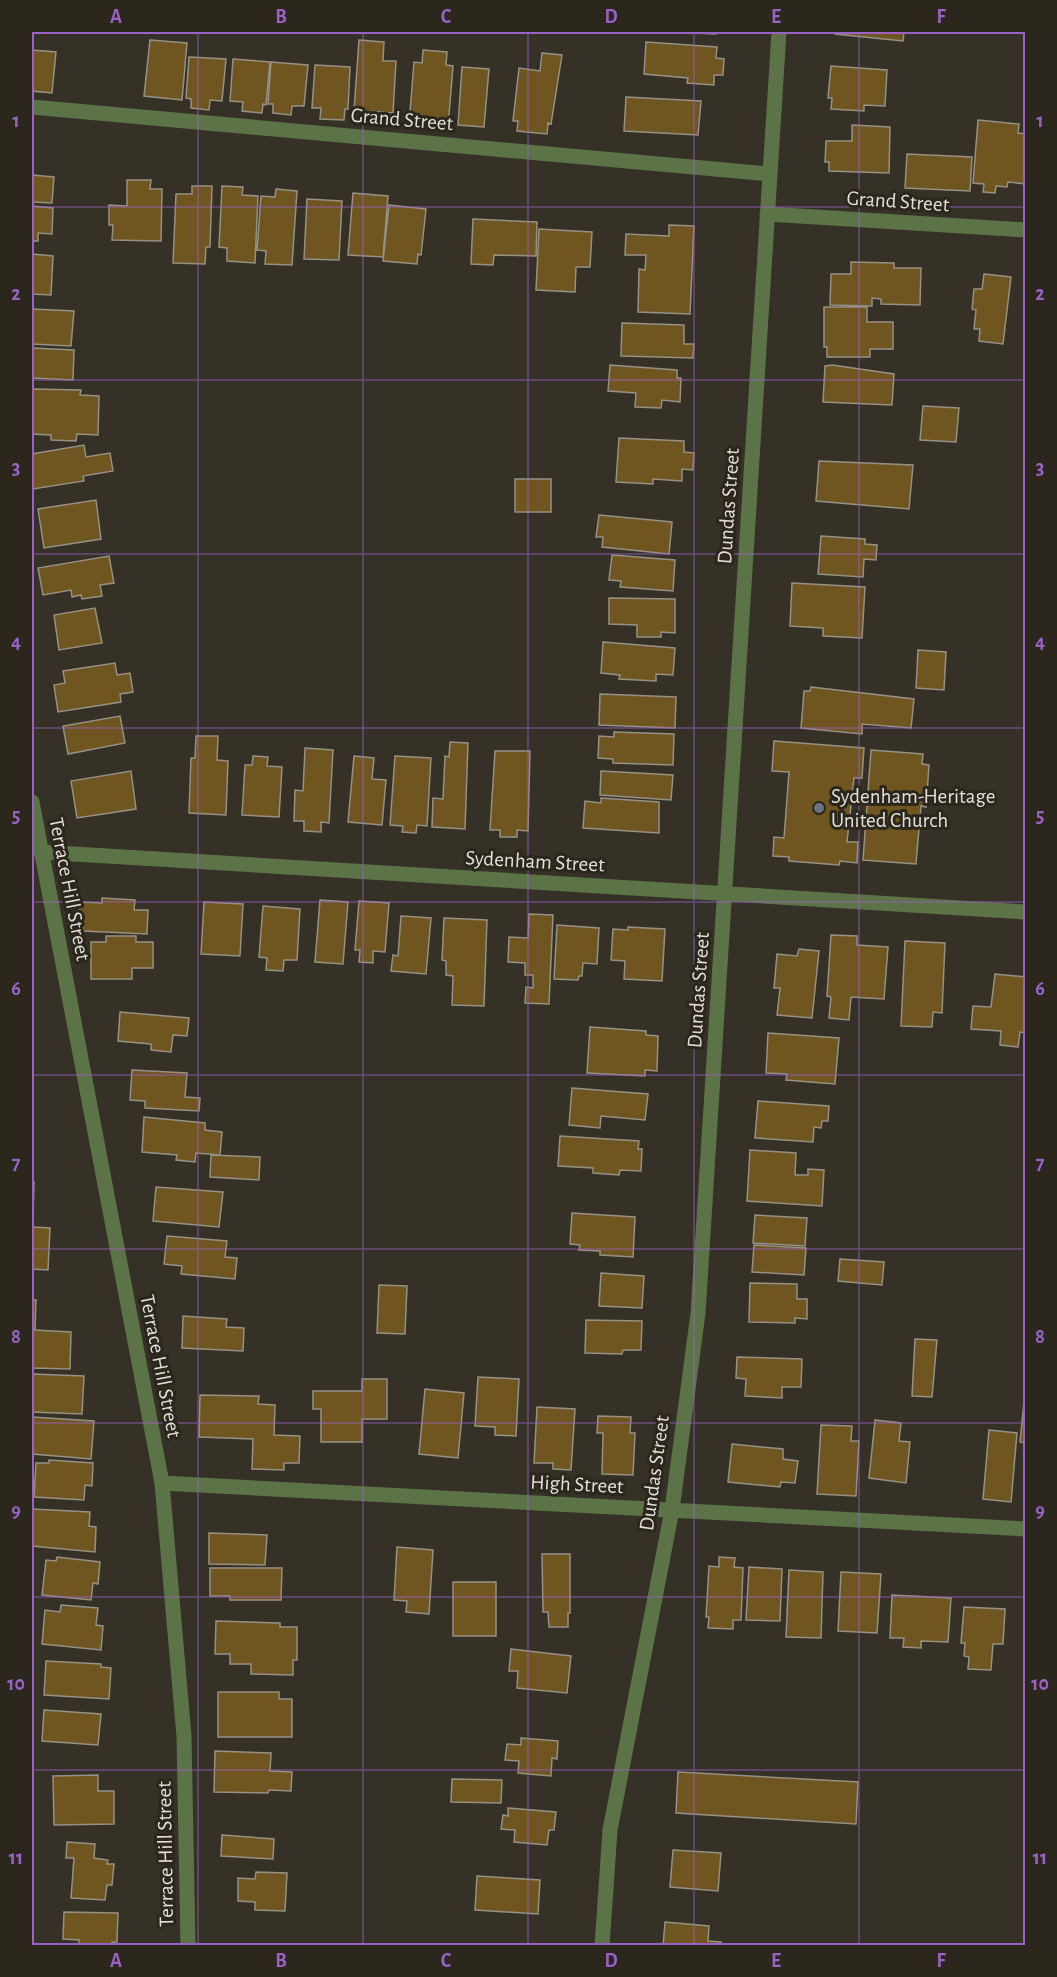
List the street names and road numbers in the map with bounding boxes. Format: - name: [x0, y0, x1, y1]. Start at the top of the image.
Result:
- street label: Grand Street: [350, 105, 454, 134]
- street label: Grand Street: [846, 187, 950, 216]
- street label: Dundas Street: [714, 447, 743, 565]
- street label: Terrace Hill Street: [45, 816, 94, 963]
- street label: Sydenham Street: [465, 847, 606, 876]
- street label: Dundas Street: [684, 931, 713, 1049]
- street label: Terrace Hill Street: [136, 1293, 185, 1440]
- street label: Dundas Street: [636, 1414, 673, 1532]
- street label: High Street: [530, 1472, 625, 1497]
- street label: Terrace Hill Street: [154, 1781, 177, 1927]

